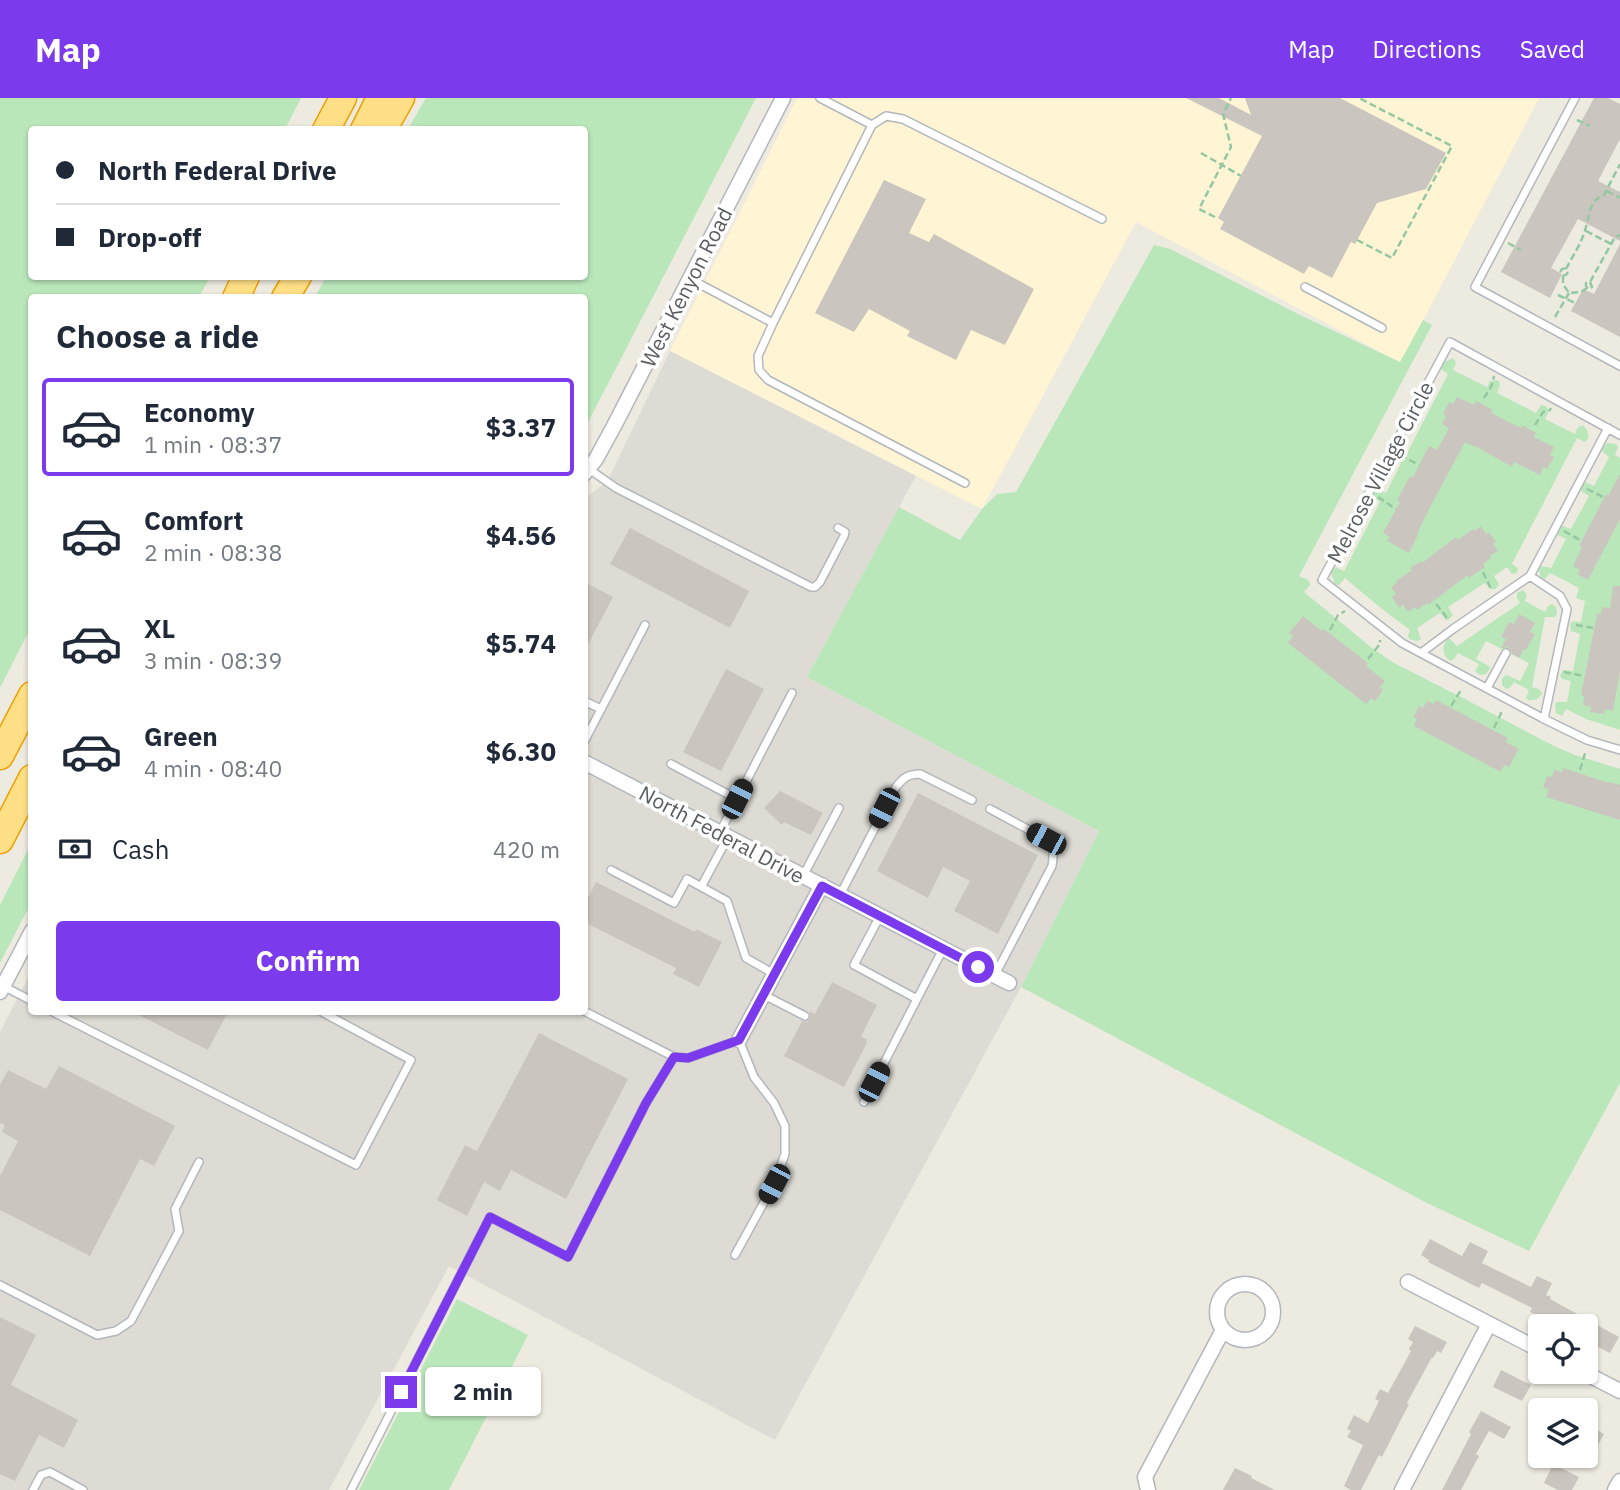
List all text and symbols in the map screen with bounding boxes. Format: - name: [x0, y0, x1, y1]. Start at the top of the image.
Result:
- text: Map: [35, 28, 101, 71]
- text: Map: [1288, 33, 1334, 65]
- text: Directions: [1372, 33, 1482, 65]
- text: Saved: [1520, 33, 1585, 65]
- text: North Federal Drive: [98, 153, 337, 187]
- street label: West Kenyon Road: [634, 202, 738, 372]
- text: Drop-off: [98, 220, 201, 254]
- text: Choose a ride: [56, 315, 259, 357]
- street label: Melrose Village Circle: [1320, 376, 1440, 568]
- text: Economy: [144, 395, 255, 429]
- icon: car: [60, 396, 123, 459]
- text: $3.37: [486, 410, 556, 444]
- text: 1 min · 08:37: [144, 429, 282, 459]
- text: Comfort: [144, 503, 243, 537]
- icon: car: [60, 504, 123, 567]
- text: $4.56: [486, 518, 556, 552]
- text: 2 min · 08:38: [144, 537, 282, 567]
- text: XL: [144, 611, 175, 645]
- icon: car: [60, 612, 123, 675]
- text: $5.74: [486, 626, 556, 660]
- text: 3 min · 08:39: [144, 645, 282, 675]
- text: Green: [144, 719, 218, 753]
- icon: car: [60, 720, 123, 783]
- text: $6.30: [486, 734, 556, 768]
- text: 4 min · 08:40: [144, 753, 282, 783]
- car: [719, 776, 756, 822]
- street label: North Federal Drive: [634, 779, 810, 889]
- car: [866, 785, 903, 831]
- car: [1023, 820, 1070, 858]
- icon: cash: [56, 830, 94, 868]
- text: Cash: [112, 832, 169, 866]
- text: 420 m: [493, 834, 560, 864]
- button: Confirm: [56, 921, 560, 1001]
- route start: [962, 951, 994, 983]
- car: [856, 1059, 893, 1105]
- car: [755, 1161, 794, 1207]
- map controls: [1528, 1314, 1598, 1468]
- button: locate: [1528, 1314, 1598, 1384]
- callout: 2 min: [426, 1368, 541, 1416]
- route end: [385, 1376, 417, 1408]
- text: 2 min: [453, 1376, 513, 1406]
- button: layers: [1528, 1398, 1598, 1468]

